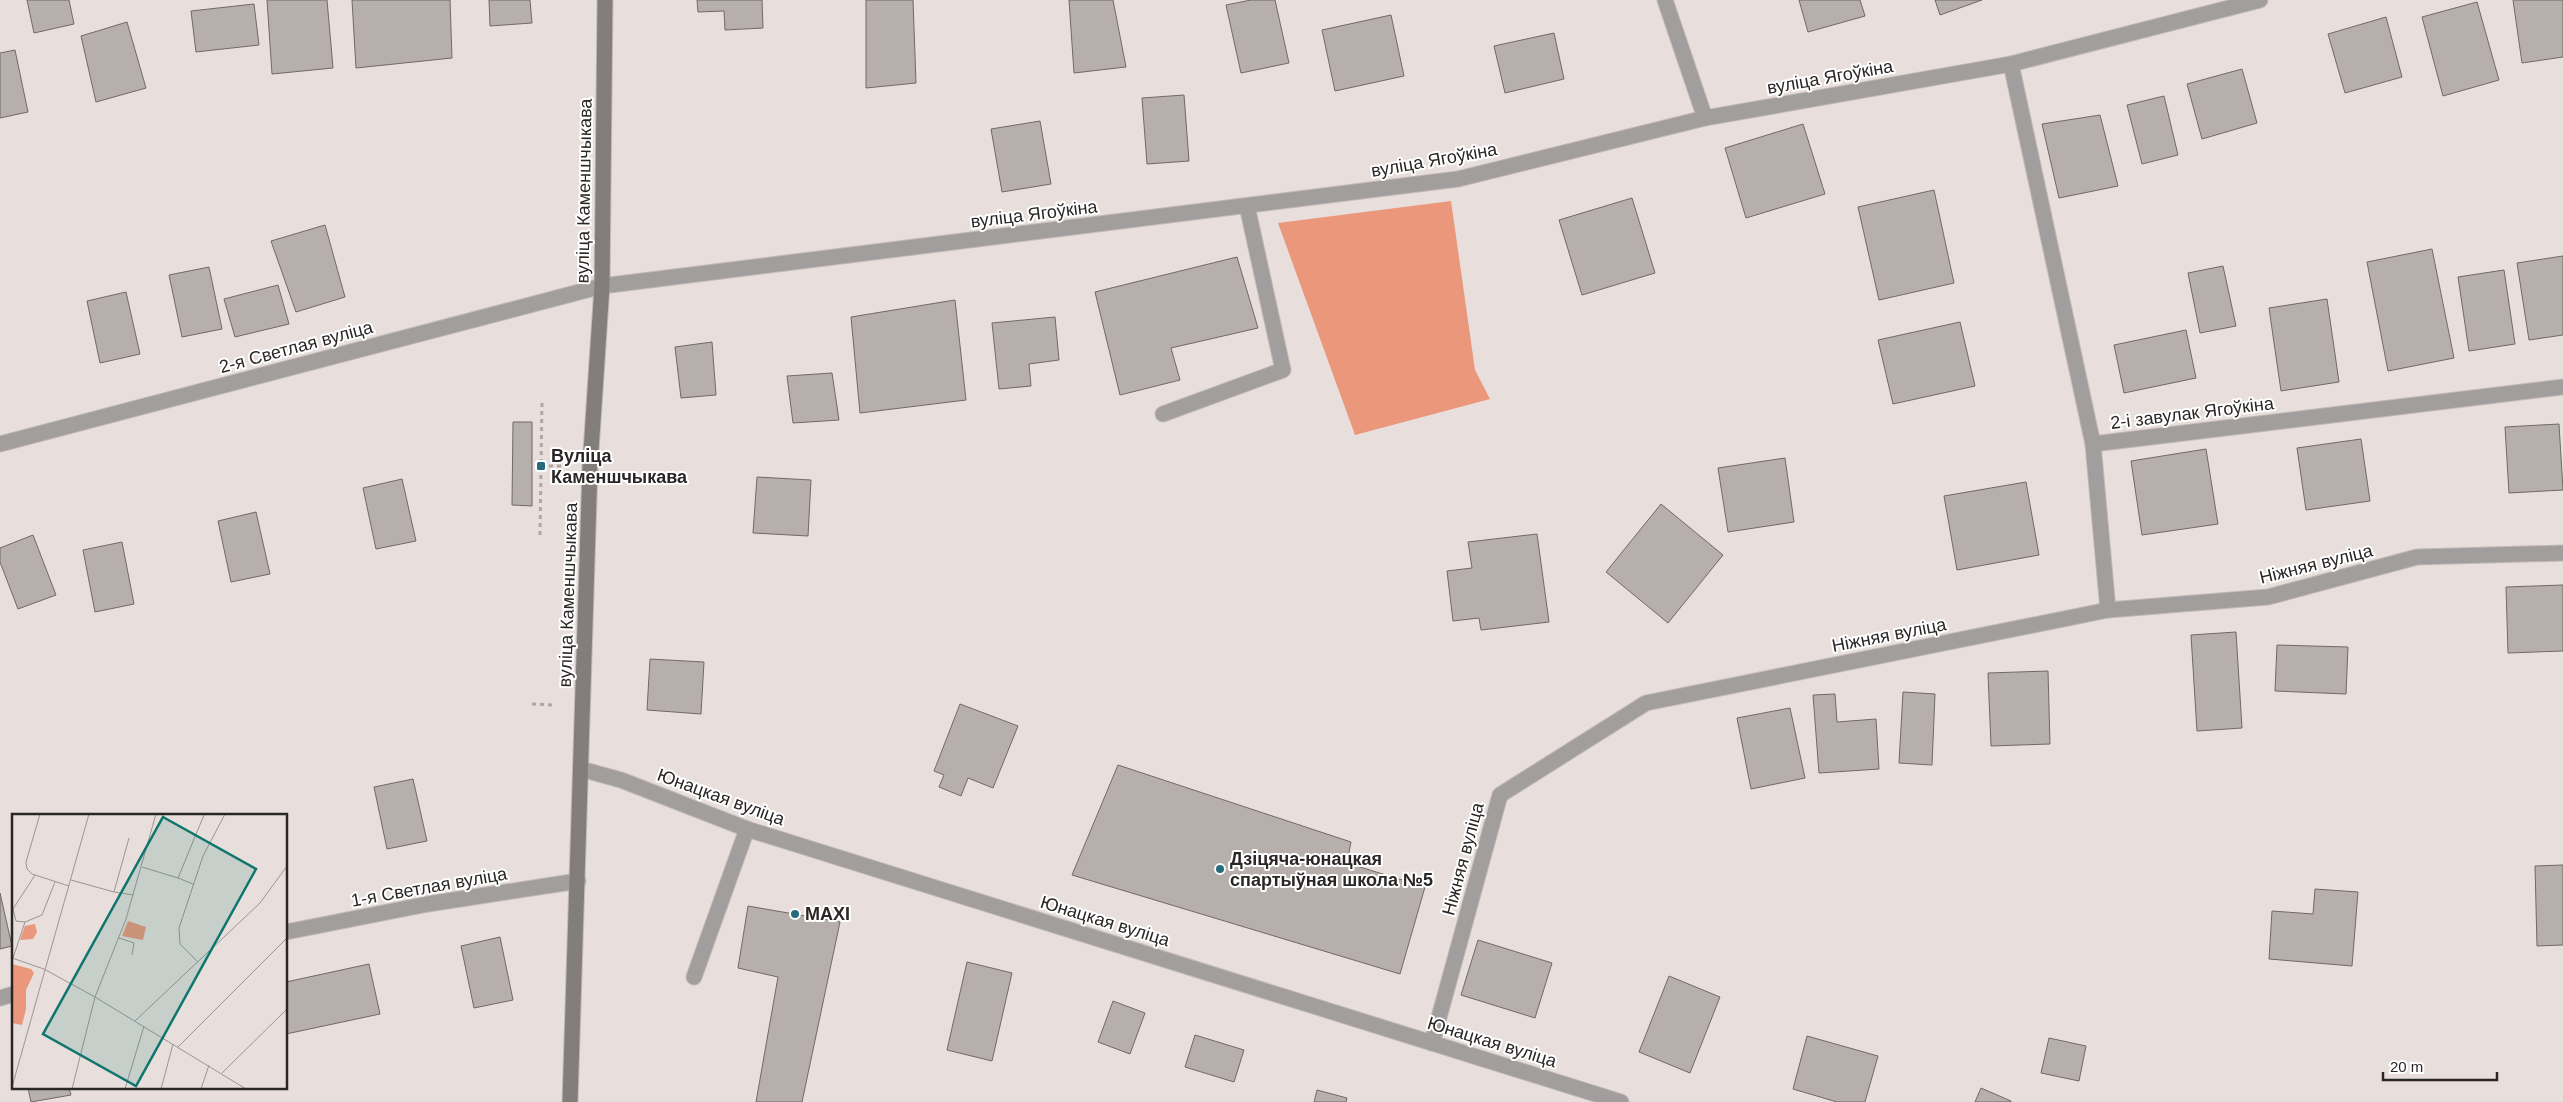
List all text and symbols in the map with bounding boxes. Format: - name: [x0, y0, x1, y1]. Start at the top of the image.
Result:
- street label: вуліца Ягоўкіна: [1765, 56, 1896, 98]
- street label: вуліца Каменшчыкава: [572, 97, 596, 284]
- street label: вуліца Ягоўкіна: [1369, 139, 1500, 181]
- street label: вуліца Ягоўкіна: [969, 196, 1100, 232]
- street label: 2-я Светлая вуліца: [217, 317, 376, 377]
- street label: 2-і завулак Ягоўкіна: [2109, 393, 2276, 433]
- place label: Вуліца Каменшчыкава: [551, 446, 688, 487]
- marker: Вуліца Каменшчыкава: [535, 460, 547, 472]
- street label: вуліца Каменшчыкава: [555, 501, 581, 688]
- street label: Ніжняя вуліца: [2257, 540, 2376, 588]
- street label: Ніжняя вуліца: [1830, 614, 1949, 656]
- street label: Юнацкая вуліца: [655, 765, 788, 830]
- street label: Ніжняя вуліца: [1438, 799, 1488, 918]
- inset map: [12, 814, 288, 1090]
- place label: Дзіцяча-юнацкая спартыўная школа №5: [1230, 849, 1433, 890]
- street label: 1-я Светлая вуліца: [349, 863, 510, 911]
- marker: Дзіцяча-юнацкая спартыўная школа №5: [1214, 863, 1226, 875]
- street label: Юнацкая вуліца: [1038, 892, 1173, 950]
- place label: MAXI: [805, 904, 850, 924]
- marker: MAXI: [789, 908, 801, 920]
- street label: Юнацкая вуліца: [1425, 1013, 1560, 1071]
- scale bar: [2383, 1050, 2497, 1082]
- text: 20 m: [2390, 1058, 2423, 1075]

